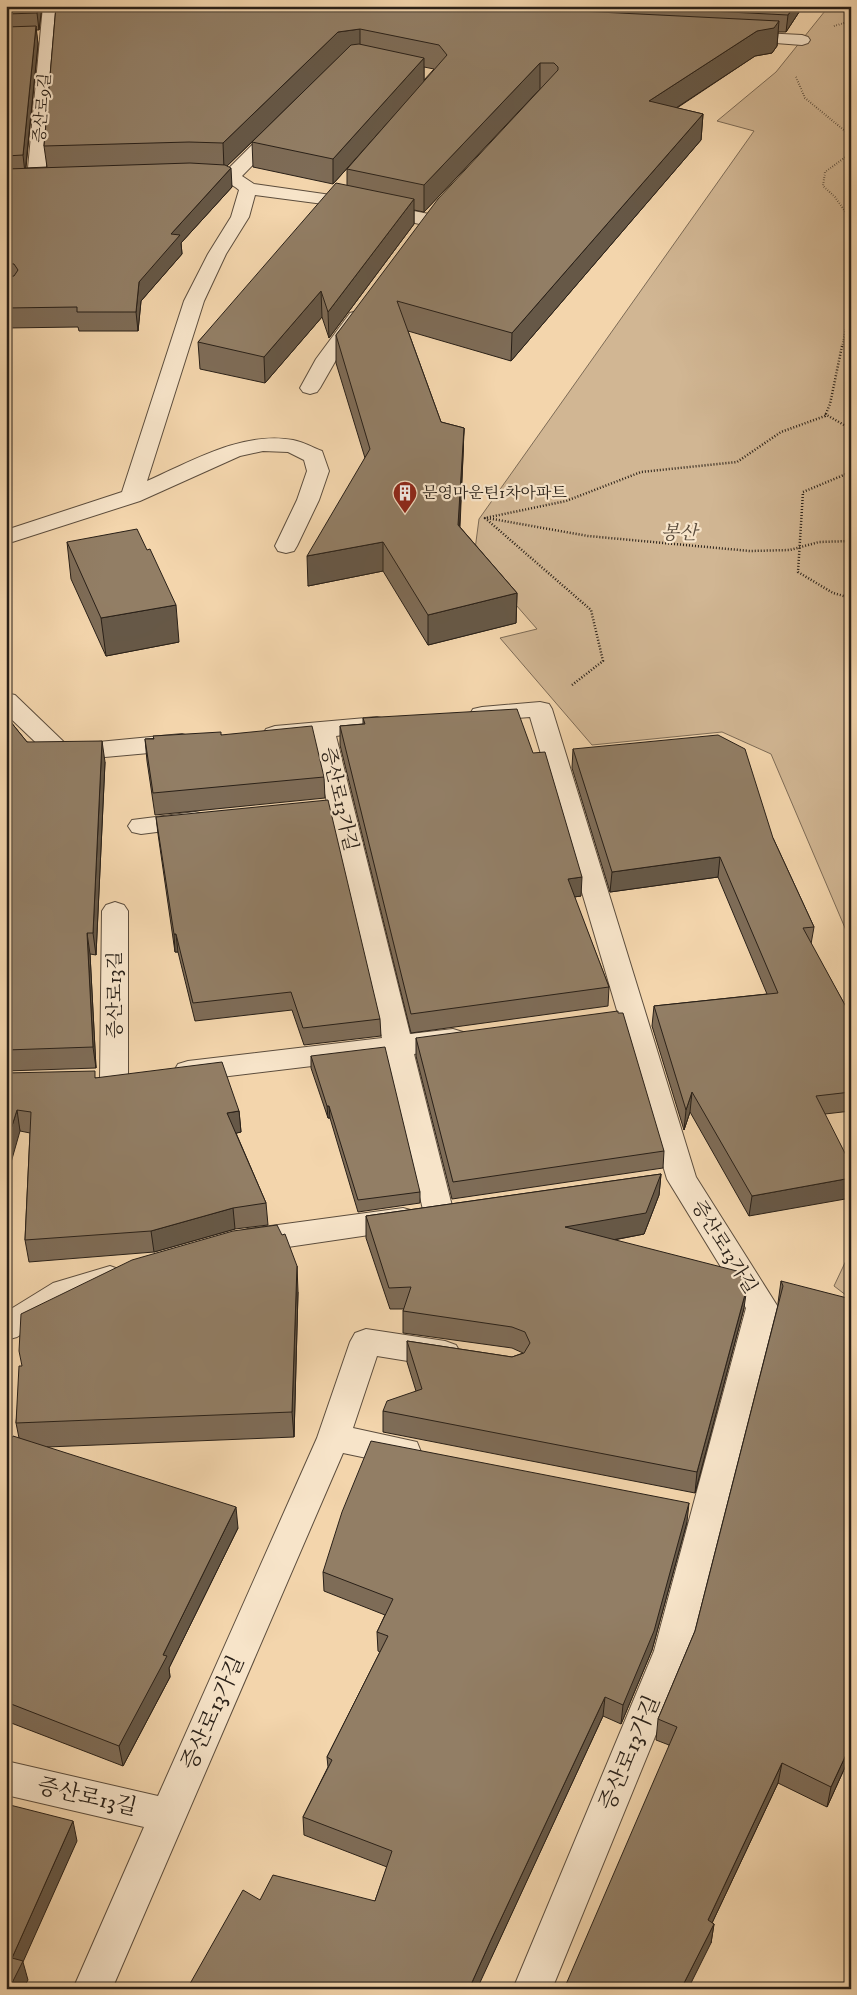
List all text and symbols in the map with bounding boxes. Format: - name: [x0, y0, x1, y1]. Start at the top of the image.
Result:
- street label: 증산로9길: [29, 72, 55, 144]
- building icon: 문영마운틴1차아파트: [392, 480, 418, 514]
- place label: 문영마운틴1차아파트: [422, 483, 568, 503]
- park label: 봉산: [661, 522, 700, 545]
- street label: 증산로13가길: [316, 745, 362, 853]
- street label: 증산로13길: [104, 951, 127, 1039]
- street label: 증산로13가길: [686, 1196, 762, 1298]
- street label: 증산로13가길: [176, 1652, 250, 1774]
- street label: 증산로13가길: [594, 1691, 666, 1815]
- street label: 증산로13길: [35, 1772, 139, 1822]

